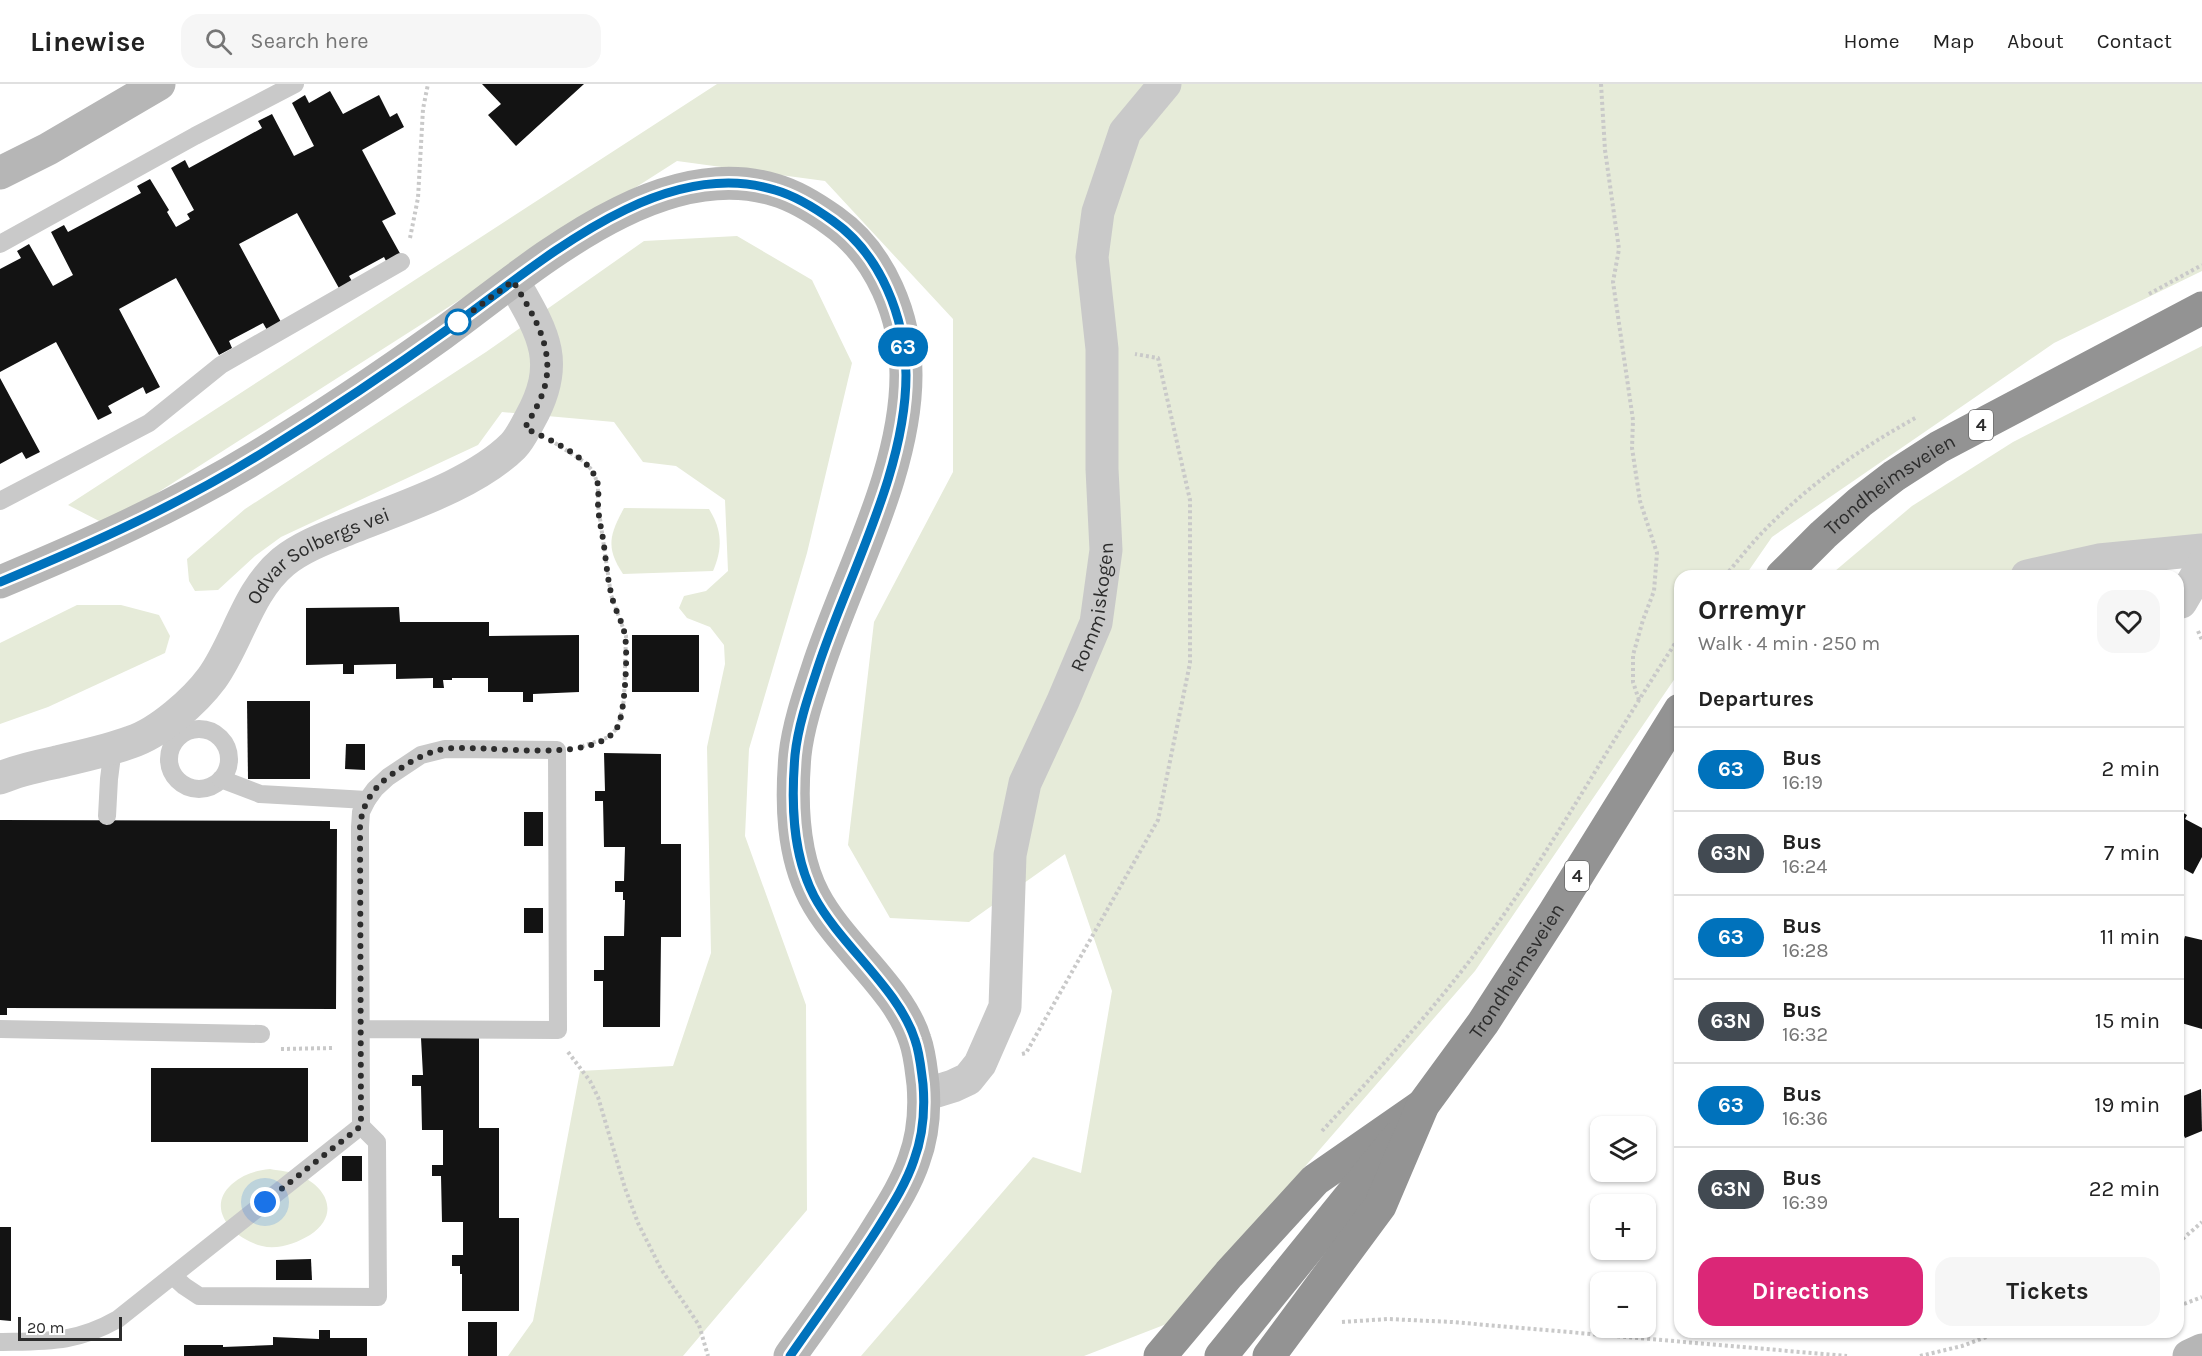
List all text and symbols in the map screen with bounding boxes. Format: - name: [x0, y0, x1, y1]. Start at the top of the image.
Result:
- search box: [181, 14, 601, 68]
- text: Linewise: [30, 25, 145, 58]
- icon: search: [202, 25, 235, 58]
- text: Search here: [250, 28, 369, 54]
- text: Home: [1844, 29, 1900, 53]
- text: Map: [1933, 29, 1974, 53]
- text: About: [2007, 29, 2064, 53]
- text: Contact: [2097, 29, 2172, 53]
- unlabelled marker: [445, 309, 471, 335]
- line badge: 63: [876, 328, 930, 366]
- text: 63: [890, 335, 916, 359]
- road number: 4: [1969, 410, 1993, 440]
- street label: Trondheimsveien: [1820, 430, 1959, 540]
- street label: Odvar Solbergs vei: [242, 503, 393, 608]
- street label: Rommiskogen: [1066, 542, 1118, 675]
- button: heart: [2097, 590, 2160, 653]
- text: Orremyr: [1698, 593, 1806, 626]
- text: Walk · 4 min · 250 m: [1698, 632, 1880, 655]
- text: Departures: [1698, 686, 1814, 712]
- text: Bus: [1782, 745, 1822, 771]
- text: 2 min: [2102, 756, 2160, 782]
- text: 63: [1718, 757, 1744, 781]
- text: 16:19: [1782, 771, 1823, 794]
- text: Bus: [1782, 829, 1822, 855]
- text: 7 min: [2104, 840, 2160, 866]
- text: 63N: [1711, 841, 1751, 865]
- text: 16:24: [1782, 855, 1827, 878]
- road number: 4: [1565, 861, 1589, 891]
- street label: Trondheimsveien: [1464, 899, 1569, 1043]
- text: Bus: [1782, 913, 1822, 939]
- text: 11 min: [2100, 924, 2160, 950]
- text: 63: [1718, 925, 1744, 949]
- text: 16:28: [1782, 939, 1829, 962]
- text: Bus: [1782, 997, 1822, 1023]
- text: 15 min: [2095, 1008, 2160, 1034]
- text: 63N: [1711, 1009, 1751, 1033]
- text: 16:32: [1782, 1023, 1828, 1046]
- text: Bus: [1782, 1081, 1822, 1107]
- text: 19 min: [2094, 1092, 2160, 1118]
- text: 63: [1718, 1093, 1744, 1117]
- text: 16:36: [1782, 1107, 1828, 1130]
- map controls: [1590, 1116, 1656, 1338]
- button: layers: [1590, 1116, 1656, 1182]
- text: Bus: [1782, 1165, 1822, 1191]
- text: 22 min: [2089, 1176, 2160, 1202]
- text: 63N: [1711, 1177, 1751, 1201]
- your location: [250, 1187, 280, 1217]
- text: 16:39: [1782, 1191, 1828, 1214]
- button: +: [1590, 1194, 1656, 1260]
- button: Directions: [1698, 1257, 1923, 1326]
- button: Tickets: [1935, 1257, 2160, 1326]
- button: −: [1590, 1272, 1656, 1338]
- scale bar: [18, 1314, 122, 1342]
- text: 20 m: [27, 1318, 65, 1337]

